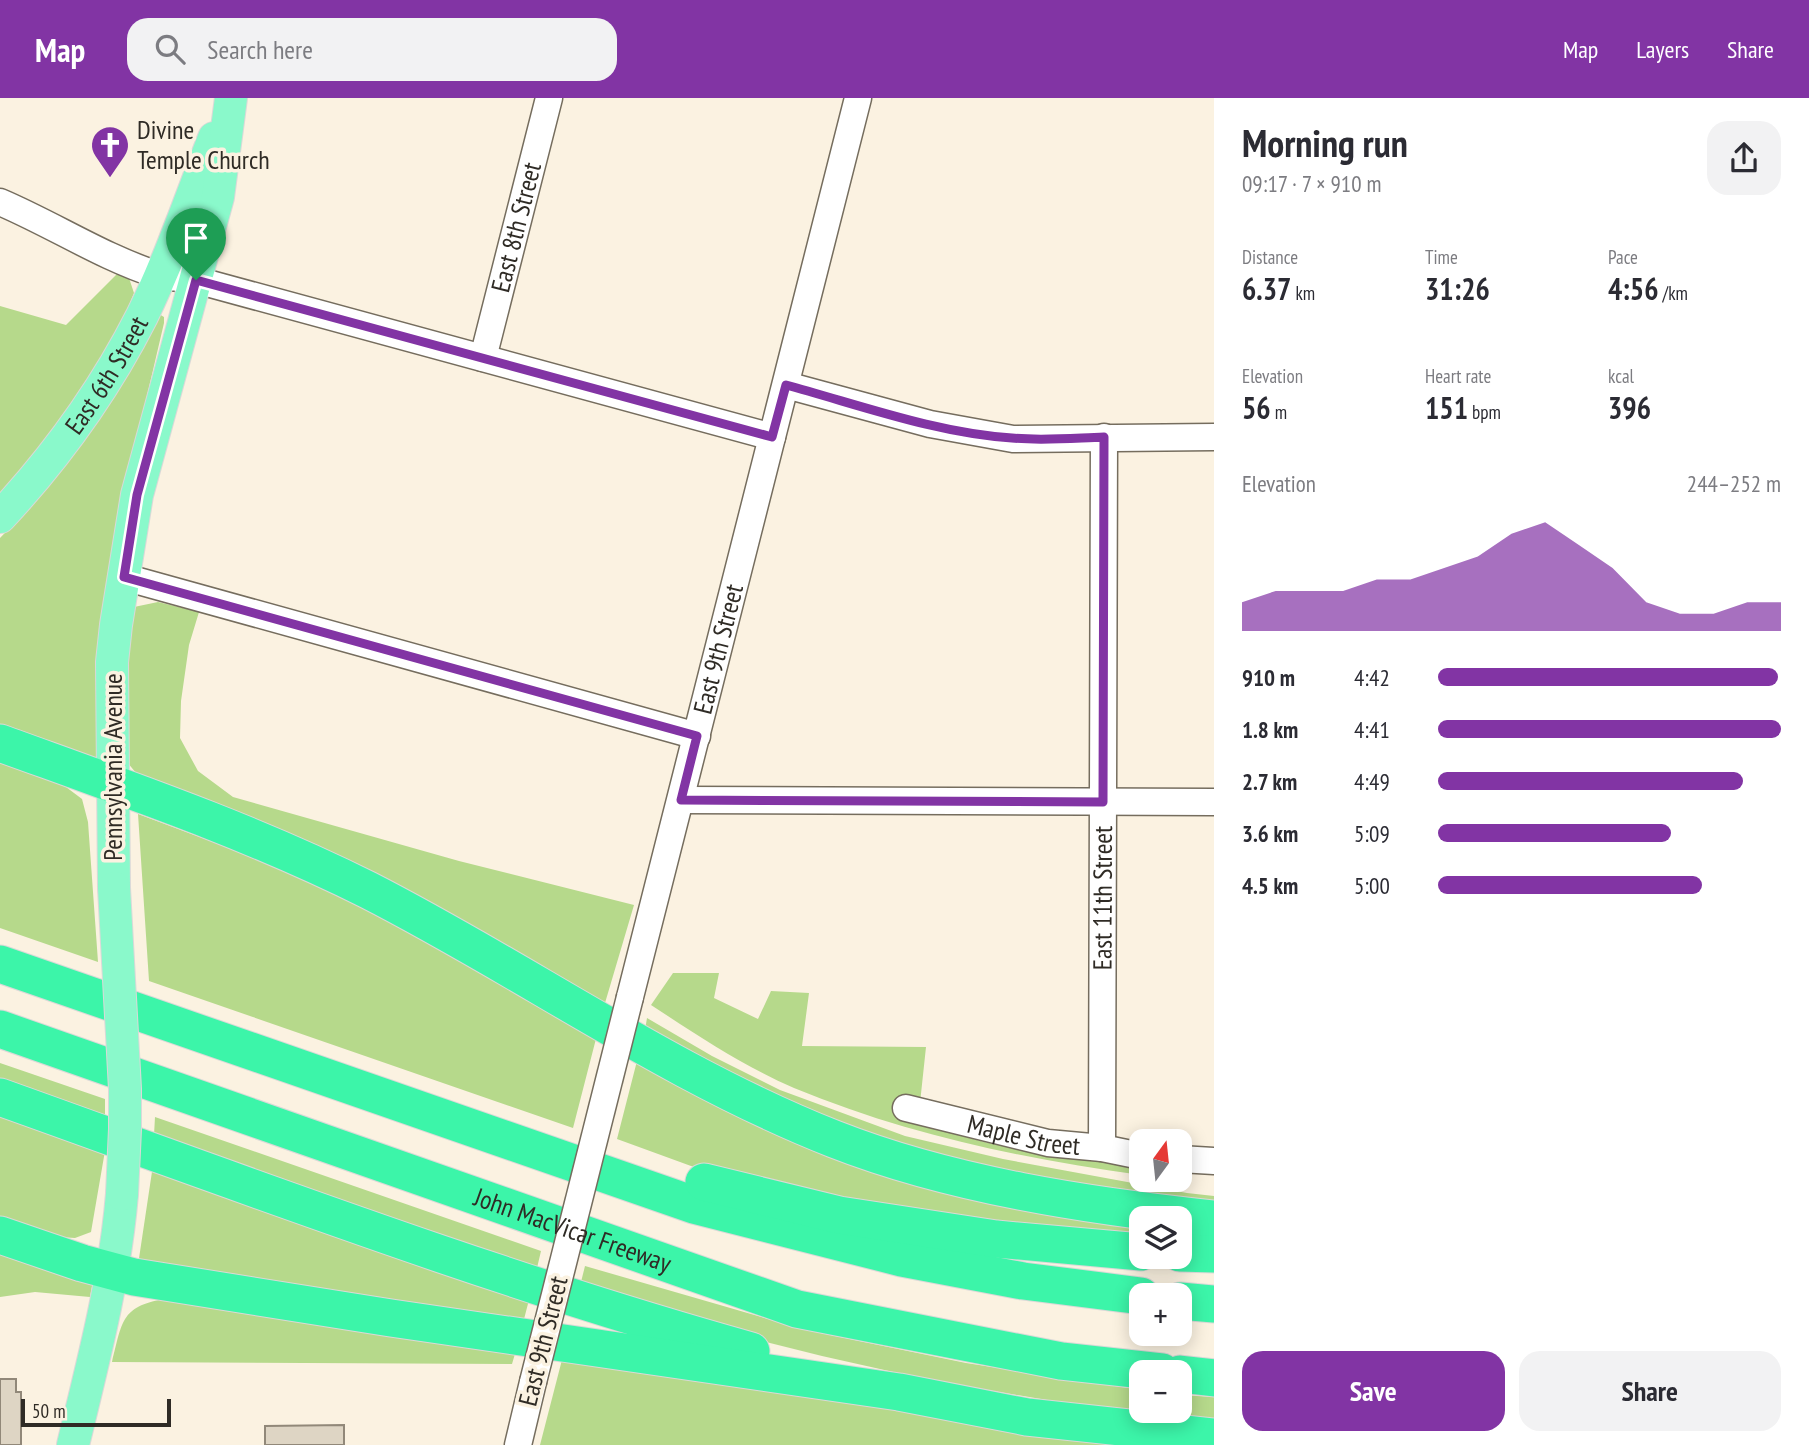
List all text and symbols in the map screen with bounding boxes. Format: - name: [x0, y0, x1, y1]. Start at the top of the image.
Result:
- search box: [127, 18, 617, 81]
- text: Map: [35, 28, 85, 71]
- icon: search: [151, 30, 189, 68]
- text: Search here: [207, 33, 313, 66]
- text: Map: [1563, 34, 1598, 65]
- text: Layers: [1636, 34, 1689, 65]
- text: Share: [1727, 34, 1774, 65]
- place label: Divine Temple Church: [137, 113, 270, 176]
- text: Morning run: [1242, 118, 1408, 167]
- button: share: [1707, 121, 1781, 195]
- church icon: Divine Temple Church: [89, 124, 131, 179]
- street label: East 8th Street: [483, 159, 548, 295]
- text: 09:17 · 7 × 910 m: [1242, 169, 1381, 198]
- pin: [166, 208, 226, 280]
- icon: arrive: [177, 219, 215, 257]
- text: Distance: [1242, 245, 1298, 269]
- text: Time: [1425, 245, 1458, 269]
- text: Pace: [1608, 245, 1638, 269]
- text: 6.37: [1242, 269, 1291, 308]
- text: 31:26: [1425, 269, 1490, 308]
- text: 4:56: [1608, 269, 1659, 308]
- text: km: [1291, 281, 1315, 305]
- text: /km: [1659, 281, 1688, 305]
- street label: East 6th Street: [57, 310, 155, 440]
- text: Elevation: [1242, 364, 1303, 388]
- text: Heart rate: [1425, 364, 1491, 388]
- text: kcal: [1608, 364, 1634, 388]
- text: 56: [1242, 388, 1271, 427]
- text: 151: [1425, 388, 1468, 427]
- text: 396: [1608, 388, 1651, 427]
- text: m: [1271, 400, 1287, 424]
- text: bpm: [1468, 400, 1501, 424]
- text: Elevation: [1242, 469, 1316, 498]
- text: 244–252 m: [1687, 469, 1781, 498]
- street label: East 9th Street: [685, 581, 750, 717]
- text: 910 m: [1242, 663, 1295, 692]
- text: 4:42: [1354, 663, 1390, 692]
- street label: Pennsylvania Avenue: [96, 673, 129, 861]
- text: 1.8 km: [1242, 715, 1298, 744]
- text: 4:41: [1354, 715, 1390, 744]
- text: 2.7 km: [1242, 767, 1297, 796]
- text: 4:49: [1354, 767, 1390, 796]
- text: 3.6 km: [1242, 819, 1298, 848]
- text: 5:09: [1354, 819, 1390, 848]
- street label: East 11th Street: [1086, 826, 1119, 970]
- text: 4.5 km: [1242, 871, 1298, 900]
- text: 5:00: [1354, 871, 1390, 900]
- street label: Maple Street: [964, 1107, 1081, 1162]
- north arrow: [1129, 1129, 1192, 1192]
- map controls: [1129, 1129, 1192, 1423]
- street label: John MacVicar Freeway: [469, 1180, 676, 1280]
- button: layers: [1129, 1206, 1192, 1269]
- street label: East 9th Street: [510, 1273, 575, 1409]
- button: +: [1129, 1283, 1192, 1346]
- button: Save: [1242, 1351, 1505, 1431]
- button: Share: [1519, 1351, 1781, 1431]
- button: −: [1129, 1360, 1192, 1423]
- scale bar: [21, 1396, 172, 1428]
- text: 50 m: [32, 1399, 66, 1423]

